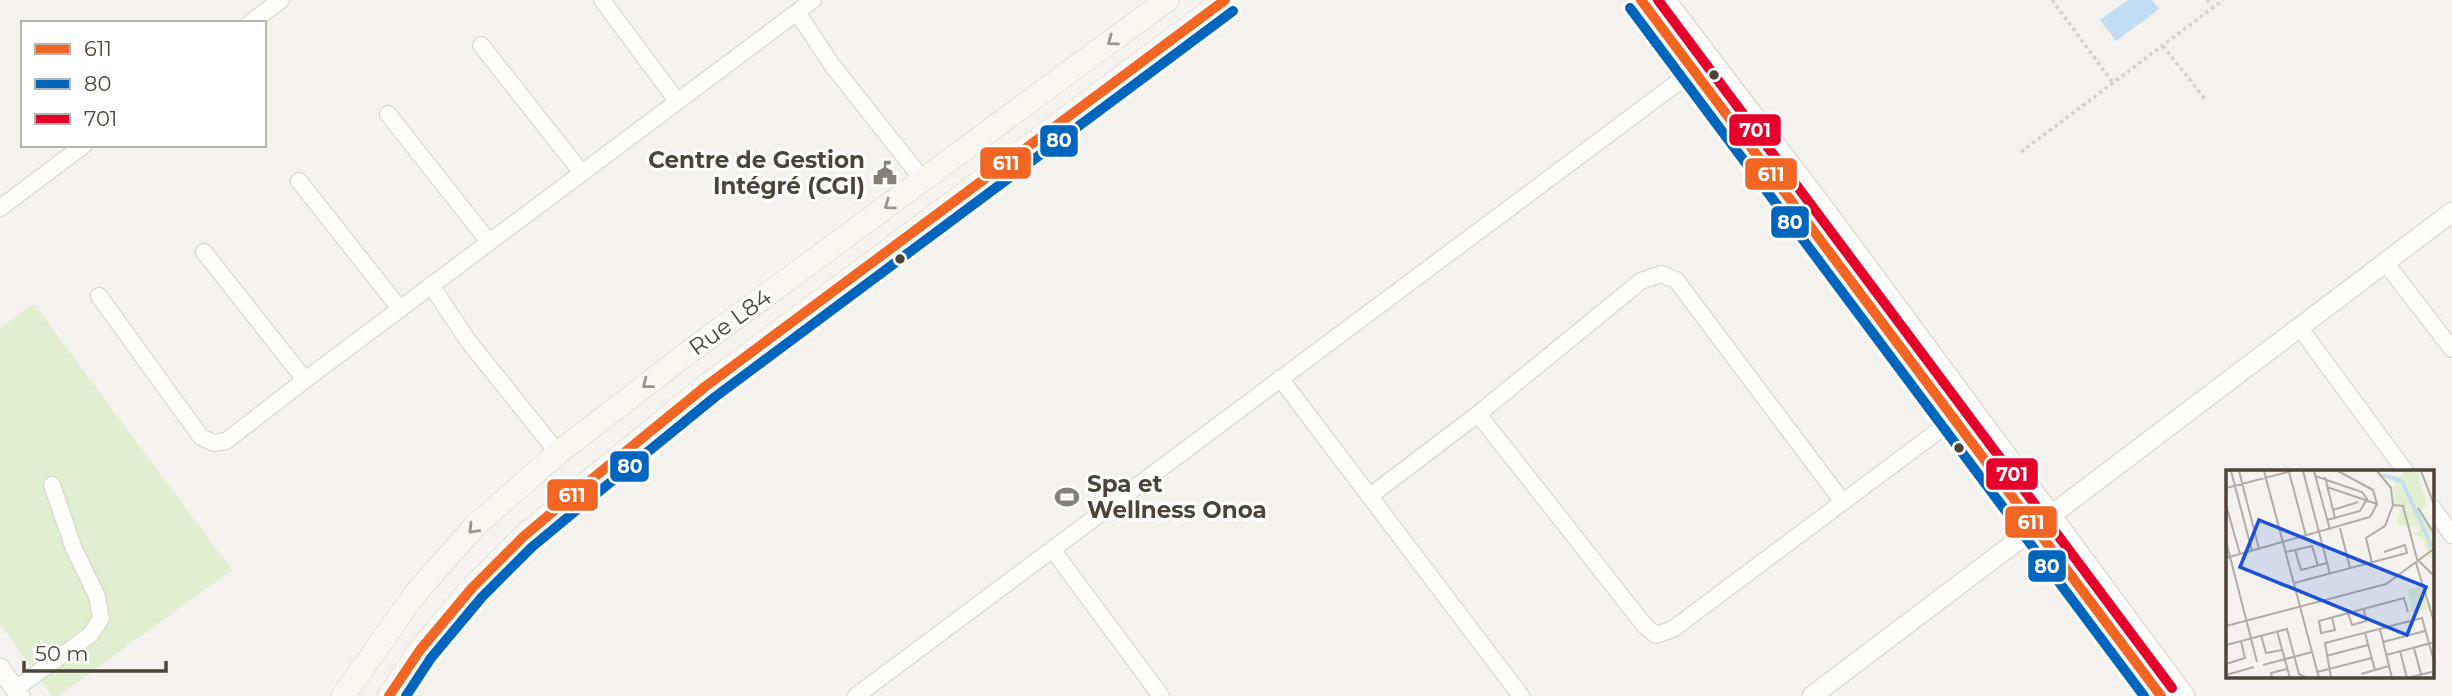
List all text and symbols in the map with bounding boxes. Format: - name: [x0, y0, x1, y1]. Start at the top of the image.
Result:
- legend: [21, 21, 266, 147]
- one-way arrow: [1107, 32, 1120, 45]
- text: 611: [84, 36, 112, 61]
- unlabelled marker: [1707, 68, 1721, 82]
- text: 80: [84, 71, 111, 96]
- text: 701: [84, 106, 117, 131]
- line badge: 701: [1728, 113, 1782, 147]
- text: 701: [1739, 119, 1771, 142]
- line badge: 80: [1039, 124, 1079, 158]
- text: 80: [1046, 129, 1072, 152]
- place label: Centre de Gestion Intégré (CGI): [648, 146, 865, 200]
- line badge: 611: [979, 146, 1032, 180]
- text: 611: [993, 152, 1020, 175]
- line badge: 611: [1744, 157, 1798, 191]
- public building icon: Centre de Gestion Intégré (CGI): [871, 159, 899, 187]
- text: 611: [1758, 163, 1785, 186]
- one-way arrow: [885, 197, 897, 209]
- line badge: 80: [1770, 205, 1810, 239]
- text: 80: [1777, 211, 1803, 234]
- unlabelled marker: [893, 252, 907, 266]
- street label: Rue L84: [683, 283, 777, 361]
- one-way arrow: [643, 375, 655, 388]
- unlabelled marker: [1952, 441, 1966, 455]
- line badge: 80: [609, 450, 650, 483]
- text: 80: [617, 455, 643, 478]
- line badge: 701: [1985, 457, 2039, 491]
- text: 701: [1996, 463, 2028, 486]
- place label: Spa et Wellness Onoa: [1087, 470, 1267, 524]
- inset map: [2226, 470, 2434, 678]
- line badge: 611: [546, 478, 599, 512]
- sports icon: Spa et Wellness Onoa: [1053, 483, 1081, 511]
- text: 611: [559, 484, 586, 507]
- line badge: 611: [2004, 505, 2058, 539]
- text: 611: [2018, 511, 2045, 534]
- one-way arrow: [468, 521, 481, 534]
- line badge: 80: [2027, 549, 2067, 583]
- text: 80: [2034, 555, 2060, 578]
- scale bar: [24, 630, 166, 674]
- text: 50 m: [35, 641, 89, 666]

